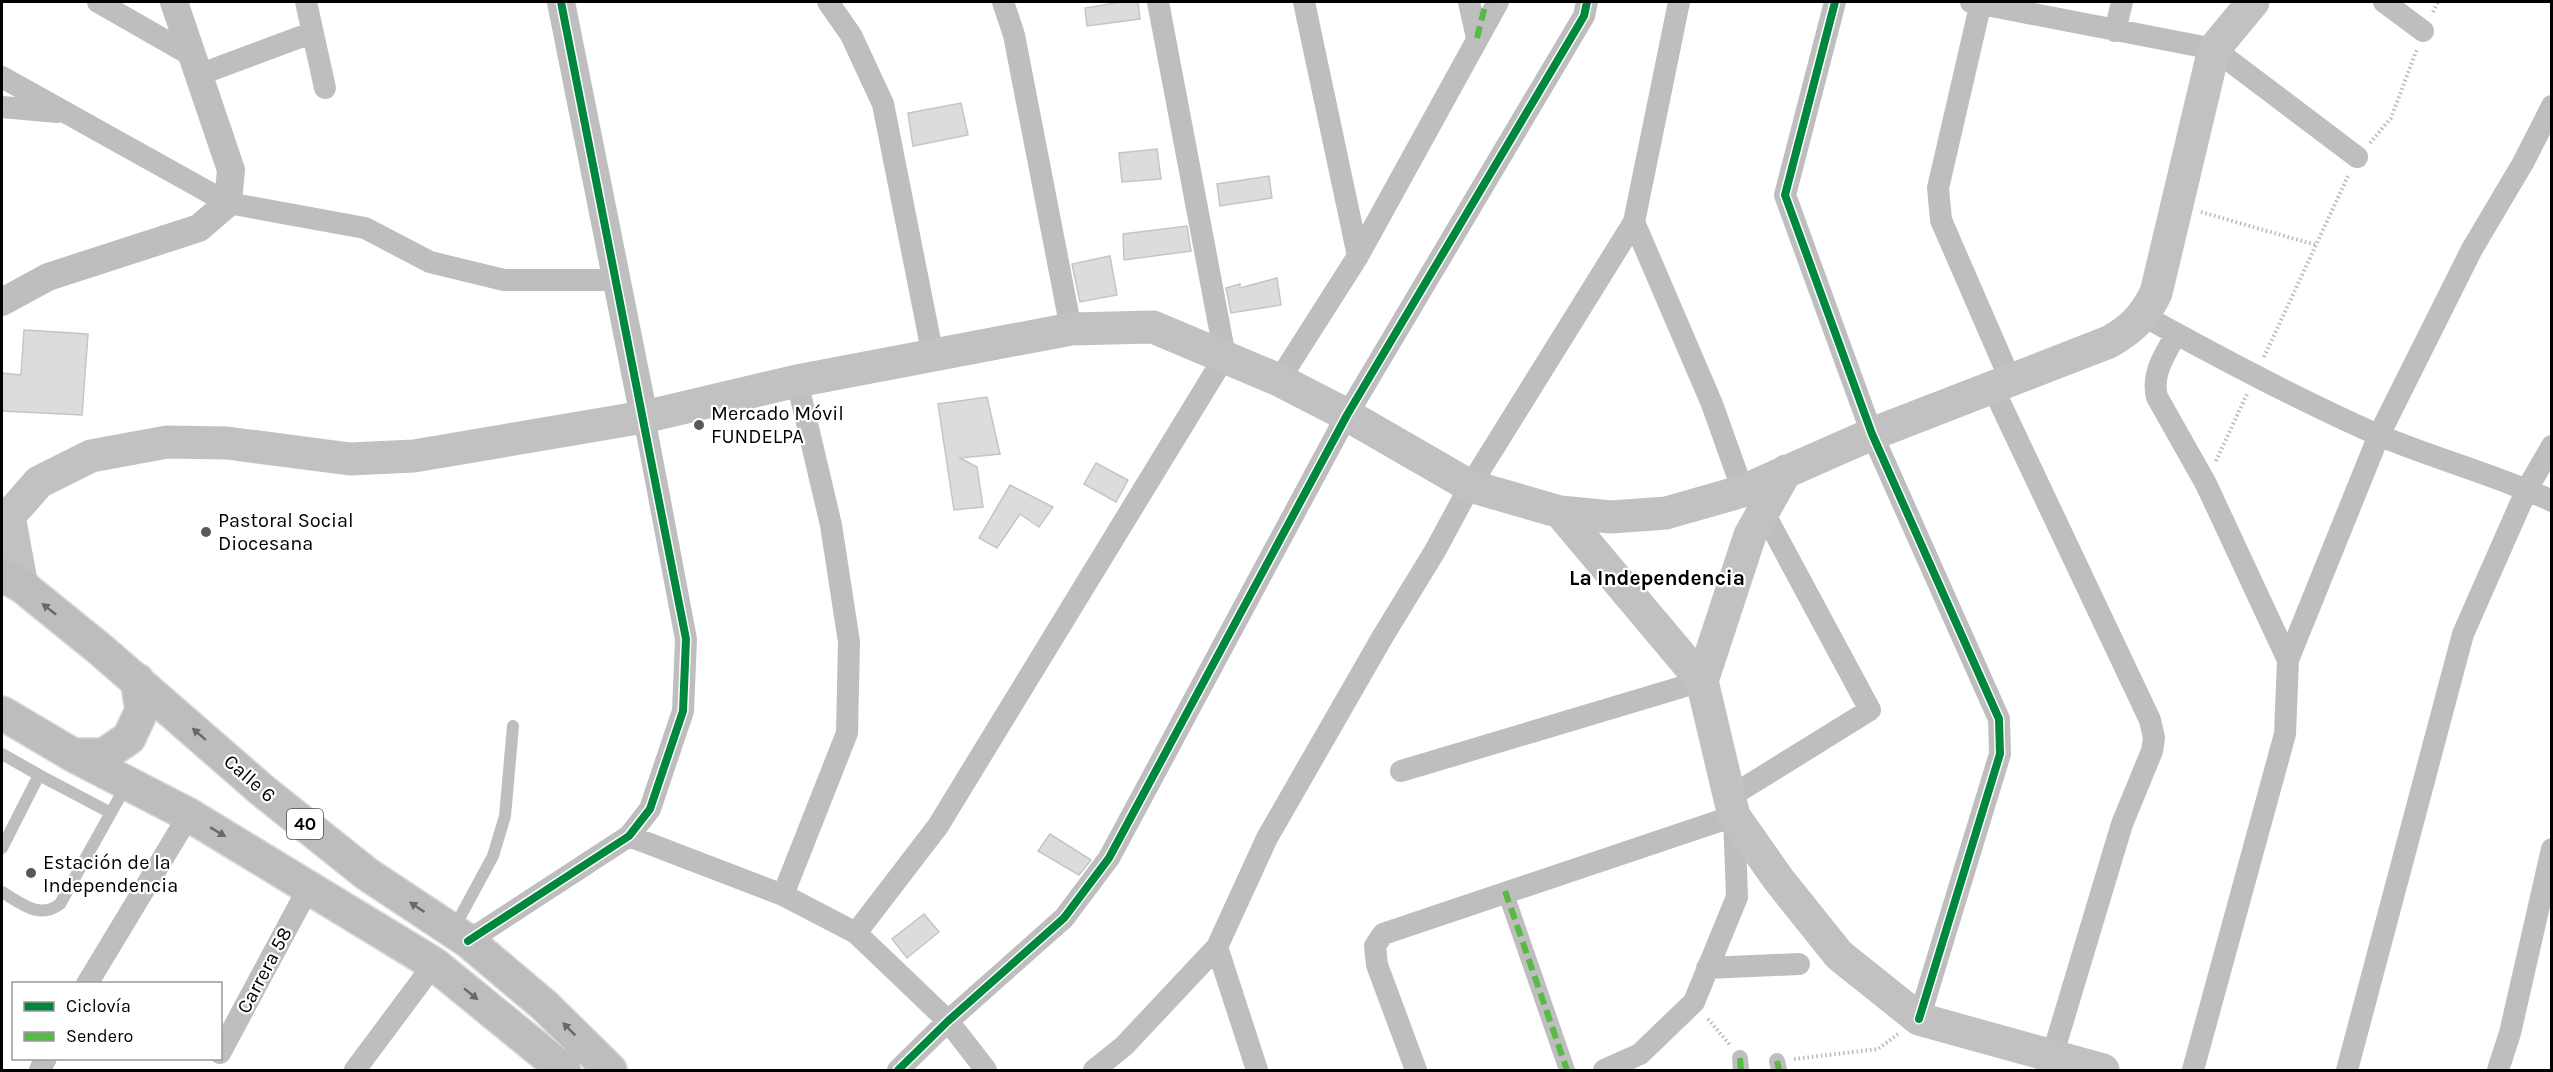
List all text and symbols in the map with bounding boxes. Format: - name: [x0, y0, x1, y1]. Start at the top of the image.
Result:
- place label: Mercado Móvil FUNDELPA: [711, 402, 844, 448]
- marker: Mercado Móvil FUNDELPA: [692, 418, 706, 432]
- place label: Pastoral Social Diocesana: [218, 509, 354, 555]
- marker: Pastoral Social Diocesana: [199, 525, 213, 539]
- district label: La Independencia: [1569, 566, 1745, 590]
- one-way arrow: [42, 603, 57, 615]
- one-way arrow: [191, 727, 206, 741]
- street label: Calle 6: [219, 750, 280, 807]
- road number: 40: [287, 809, 323, 839]
- one-way arrow: [210, 827, 226, 838]
- place label: Estación de la Independencia: [43, 851, 178, 897]
- marker: Estación de la Independencia: [24, 866, 38, 880]
- one-way arrow: [409, 902, 425, 913]
- street label: Carrera 58: [232, 923, 297, 1017]
- legend: [12, 982, 222, 1060]
- one-way arrow: [463, 987, 479, 1000]
- text: Ciclovía: [66, 995, 131, 1017]
- one-way arrow: [562, 1023, 576, 1037]
- text: Sendero: [66, 1025, 133, 1047]

